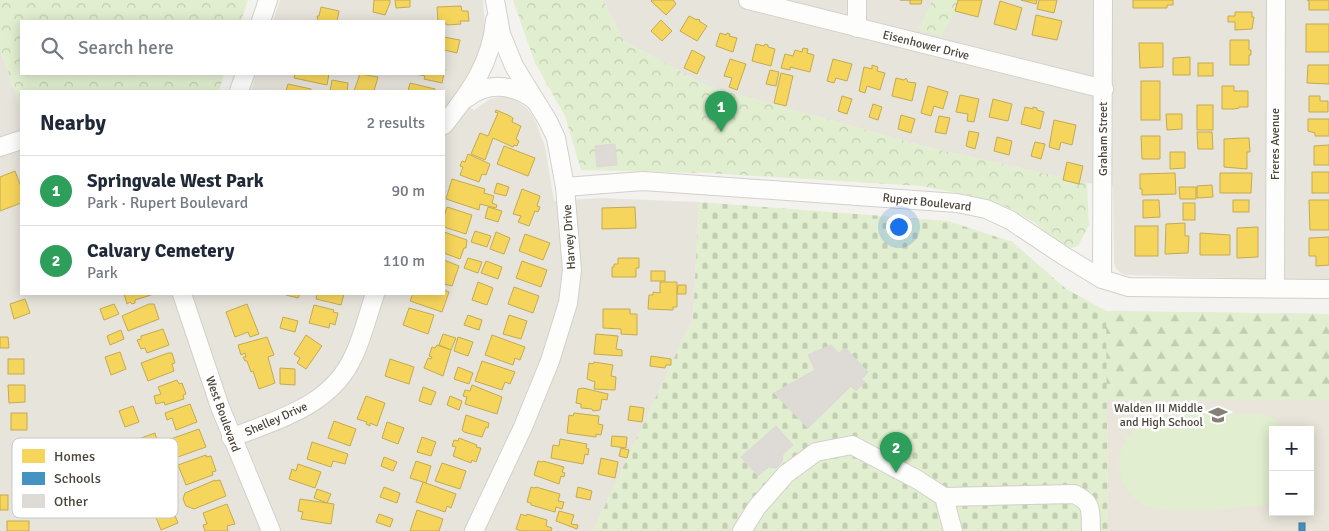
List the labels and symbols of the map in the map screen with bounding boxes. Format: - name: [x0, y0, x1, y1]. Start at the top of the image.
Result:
- street label: Eisenhower Drive: [881, 27, 971, 64]
- pin: 1: [705, 91, 737, 132]
- street label: Graham Street: [1096, 102, 1111, 176]
- street label: Freres Avenue: [1268, 108, 1283, 180]
- street label: Rupert Boulevard: [882, 190, 972, 215]
- street label: Harvey Drive: [560, 204, 579, 270]
- your location: [886, 214, 912, 240]
- street label: West Boulevard: [202, 374, 243, 454]
- street label: Shelley Drive: [243, 399, 310, 440]
- place label: Walden III Middle and High School: [1114, 401, 1203, 430]
- school or university icon: Walden III Middle and High School: [1207, 404, 1229, 426]
- pin: 2: [880, 432, 912, 473]
- legend: [12, 438, 178, 518]
- text: Homes: [54, 448, 95, 465]
- text: Schools: [54, 470, 101, 487]
- text: Other: [54, 493, 89, 510]

